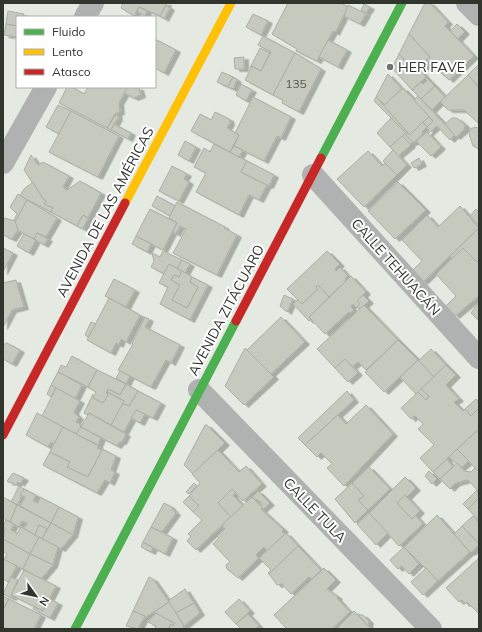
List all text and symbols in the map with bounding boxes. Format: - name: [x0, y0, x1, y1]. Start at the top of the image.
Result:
- legend: [16, 16, 156, 88]
- text: Fluido: [52, 24, 86, 39]
- text: Lento: [52, 44, 83, 59]
- place label: HER FAVE: [398, 58, 465, 76]
- marker: HER FAVE: [385, 62, 395, 72]
- text: Atasco: [52, 64, 91, 79]
- house number: 135: [285, 76, 307, 91]
- street label: AVENIDA DE LAS AMÉRICAS: [52, 124, 158, 300]
- street label: CALLE TEHUACÁN: [348, 215, 444, 319]
- street label: AVENIDA ZITÁCUARO: [184, 241, 268, 379]
- street label: CALLE TULA: [280, 474, 351, 547]
- north arrow: [16, 576, 56, 616]
- text: N: [36, 594, 53, 609]

